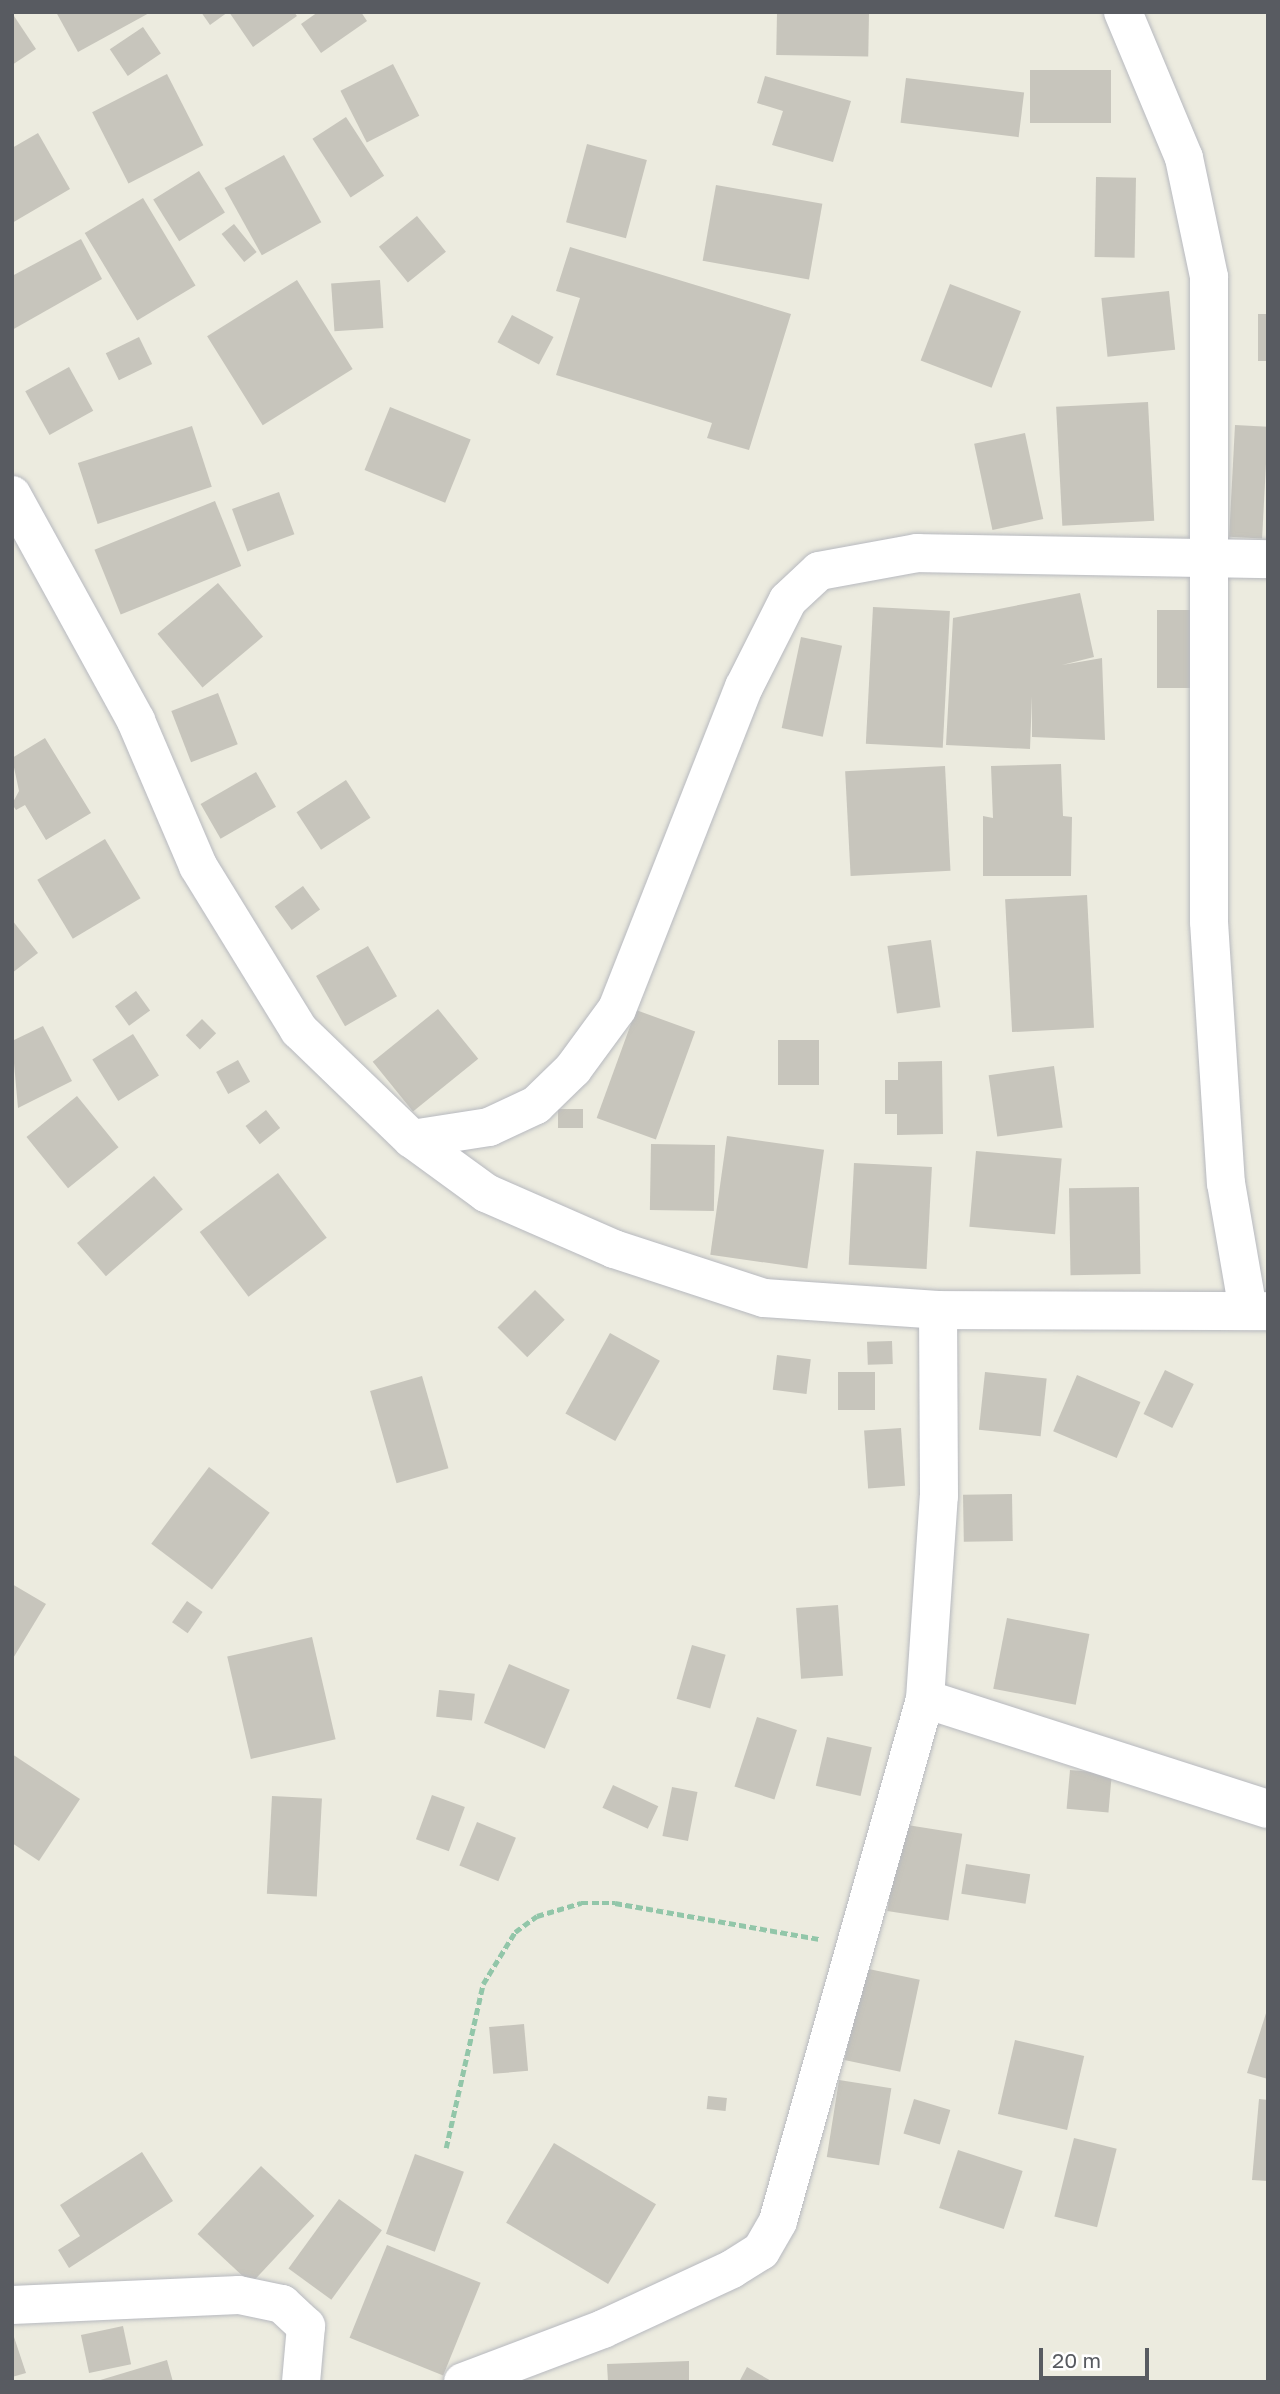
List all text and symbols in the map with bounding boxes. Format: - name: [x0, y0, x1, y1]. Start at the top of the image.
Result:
- scale bar: [1042, 2334, 1152, 2378]
- text: 20 m: [1052, 2347, 1101, 2373]

